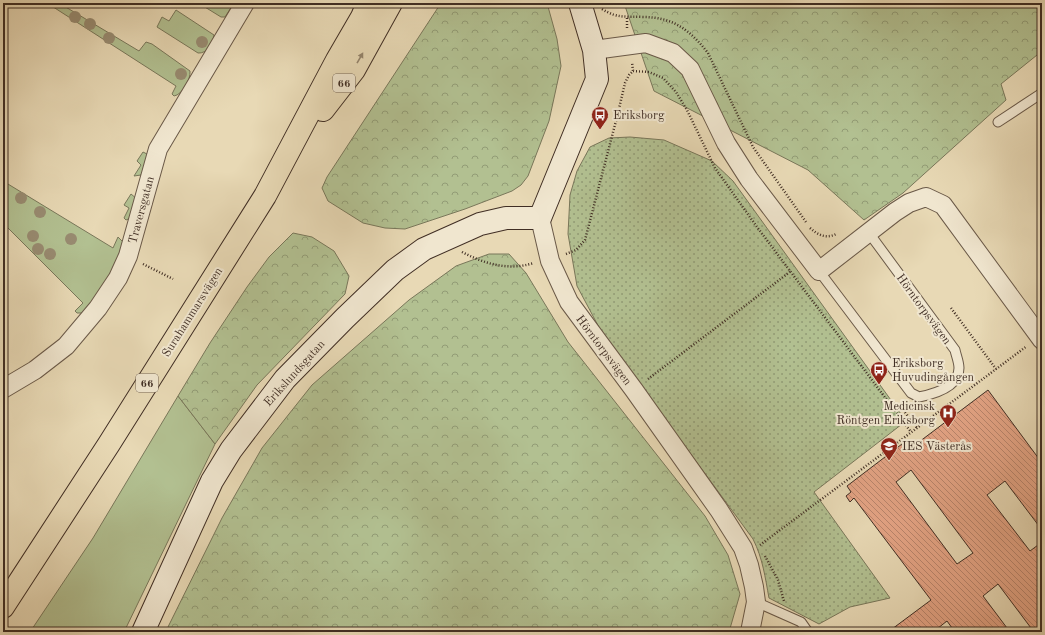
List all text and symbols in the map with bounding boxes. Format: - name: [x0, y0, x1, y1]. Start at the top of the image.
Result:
- one-way arrow: [357, 52, 364, 64]
- road number: 66: [333, 74, 355, 92]
- bus stop icon: Eriksborg: [590, 105, 610, 130]
- place label: Eriksborg: [613, 110, 665, 122]
- street label: Traversgatan: [127, 175, 157, 245]
- street label: Surahammarsvägen: [160, 265, 226, 359]
- street label: Hörntorpsvägen: [894, 272, 953, 348]
- street label: Hörntorpsvägen: [573, 313, 634, 388]
- street label: Erikslundsgatan: [262, 338, 328, 409]
- place label: Eriksborg Huvudingången: [892, 358, 975, 384]
- bus stop icon: Eriksborg Huvudingången: [869, 360, 889, 385]
- road number: 66: [136, 374, 158, 392]
- place label: Medicinsk Röntgen Eriksborg: [837, 401, 936, 427]
- hospital icon: Medicinsk Röntgen Eriksborg: [938, 403, 958, 428]
- school or university icon: IES Västerås: [879, 436, 899, 461]
- place label: IES Västerås: [902, 441, 971, 453]

